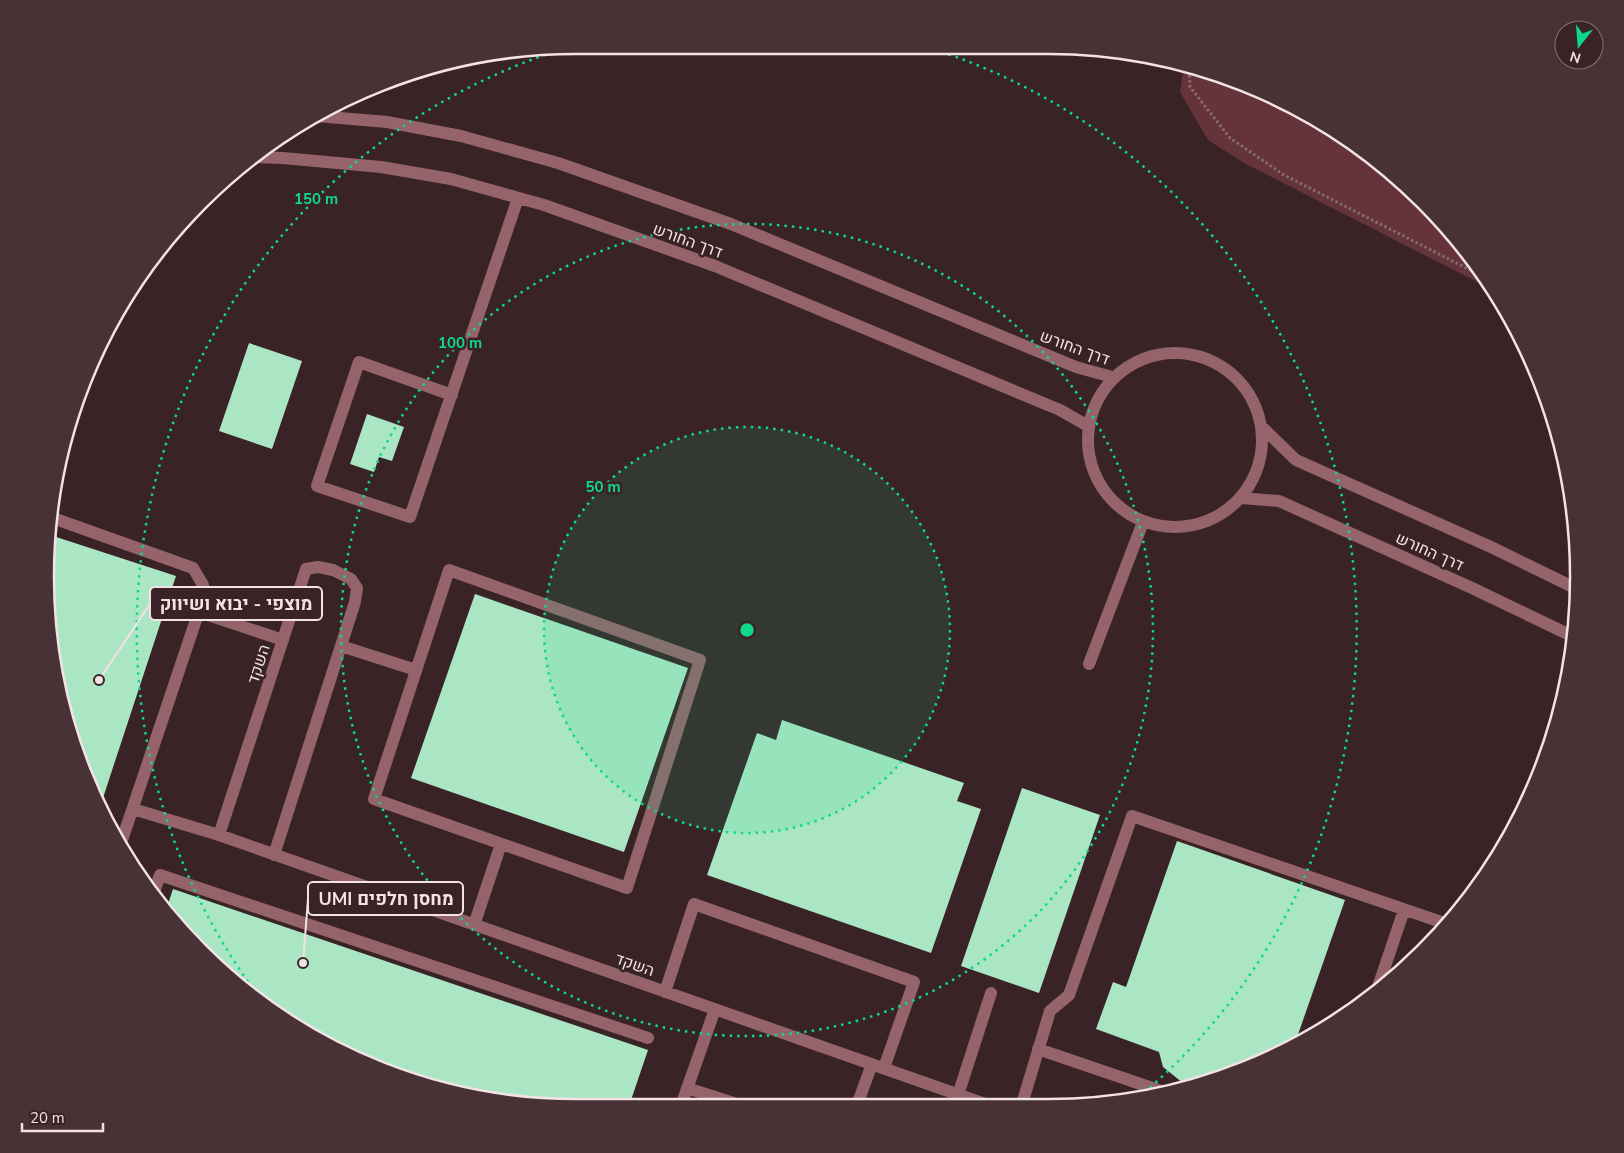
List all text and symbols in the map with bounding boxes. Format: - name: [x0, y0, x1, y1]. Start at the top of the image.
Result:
- north arrow: [1554, 20, 1604, 70]
- text: N: [1568, 46, 1583, 68]
- text: 150 m: [294, 189, 338, 209]
- street label: דרך החורש: [650, 218, 726, 264]
- street label: דרך החורש: [1037, 325, 1113, 371]
- text: 100 m: [438, 333, 482, 353]
- text: 50 m: [585, 477, 621, 497]
- street label: דרך החורש: [1392, 527, 1467, 577]
- callout: מוצפי - יבוא ושיווק: [150, 587, 322, 620]
- text: מוצפי - יבוא ושיווק: [160, 592, 312, 616]
- centre of rings: [738, 621, 756, 639]
- street label: השקד: [242, 642, 276, 687]
- callout: UMI מחסן חלפים: [308, 882, 463, 915]
- text: UMI מחסן חלפים: [318, 887, 454, 911]
- street label: השקד: [612, 948, 657, 982]
- scale bar: [22, 1100, 104, 1132]
- text: 20 m: [30, 1108, 65, 1128]

